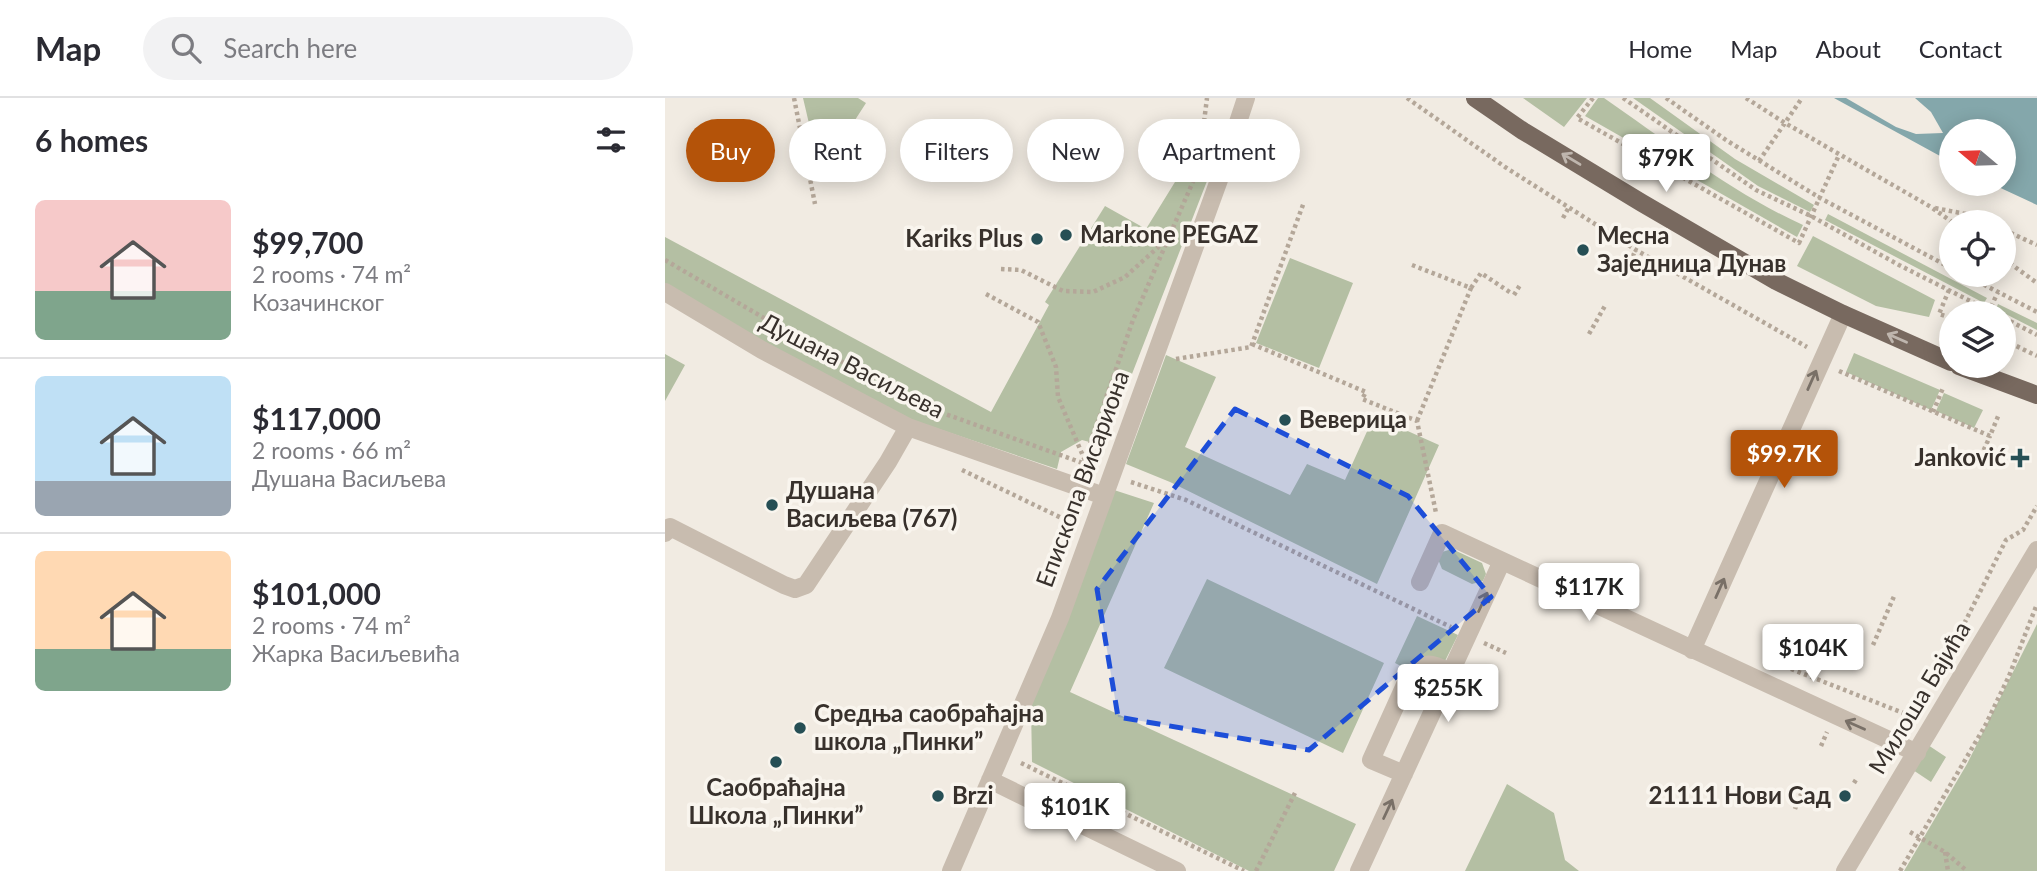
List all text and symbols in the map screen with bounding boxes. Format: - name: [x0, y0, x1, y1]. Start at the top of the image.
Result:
- search box: [143, 17, 633, 80]
- text: Map: [35, 28, 101, 68]
- icon: search: [167, 29, 205, 67]
- text: Search here: [223, 32, 357, 64]
- text: Home: [1628, 34, 1692, 63]
- text: Map: [1730, 34, 1778, 63]
- text: About: [1816, 34, 1881, 63]
- text: Contact: [1919, 34, 2002, 63]
- chip: Buy: [686, 119, 775, 182]
- chip: Rent: [789, 119, 886, 182]
- chip: Filters: [900, 119, 1013, 182]
- chip: New: [1027, 119, 1124, 182]
- chip: Apartment: [1138, 119, 1300, 182]
- north arrow: [1939, 119, 2016, 196]
- map controls: [1939, 119, 2016, 378]
- icon: filters: [592, 121, 630, 159]
- text: 6 homes: [35, 122, 148, 158]
- pin: $79K: [1625, 134, 1707, 194]
- text: $79K: [1638, 143, 1694, 171]
- one-way arrow: [1561, 152, 1581, 166]
- button: locate: [1939, 210, 2016, 287]
- place label: Markone PEGAZ: [1080, 219, 1258, 248]
- place label: Месна Заједница Дунав: [1597, 220, 1786, 277]
- place label: Kariks Plus: [905, 223, 1023, 252]
- text: $99,700: [252, 224, 363, 260]
- marker: Markone PEGAZ: [1058, 227, 1074, 243]
- icon: home: [91, 228, 175, 312]
- marker: Kariks Plus: [1029, 231, 1045, 247]
- marker: Месна Заједница Дунав: [1575, 242, 1591, 258]
- text: 2 rooms · 74 m²: [252, 260, 411, 288]
- text: Козачинског: [252, 288, 384, 316]
- button: layers: [1939, 301, 2016, 378]
- street label: Душана Васиљева: [756, 306, 949, 424]
- one-way arrow: [1887, 331, 1908, 344]
- street label: Епископа Висариона: [1029, 366, 1134, 591]
- one-way arrow: [1806, 370, 1819, 391]
- text: $117,000: [252, 400, 381, 436]
- icon: home: [91, 404, 175, 488]
- place label: Веверица: [1299, 404, 1407, 433]
- marker: Веверица: [1277, 412, 1293, 428]
- pin: $99.7K: [1727, 430, 1841, 490]
- text: 2 rooms · 66 m²: [252, 436, 411, 464]
- text: $99.7K: [1747, 439, 1821, 467]
- place label: Janković: [1914, 442, 2006, 471]
- marker: Janković: [2012, 450, 2028, 466]
- text: Душана Васиљева: [252, 464, 446, 492]
- place label: Душана Васиљева (767): [786, 475, 957, 532]
- marker: Душана Васиљева (767): [764, 497, 780, 513]
- pin: $117K: [1540, 564, 1638, 623]
- text: $117K: [1554, 572, 1624, 600]
- text: $101,000: [252, 575, 381, 611]
- one-way arrow: [1714, 578, 1727, 599]
- icon: home: [91, 579, 175, 663]
- one-way arrow: [1477, 592, 1490, 613]
- text: 2 rooms · 74 m²: [252, 611, 411, 639]
- street label: Милоша Бајића: [1862, 616, 1976, 779]
- pin: $104K: [1764, 624, 1862, 684]
- text: $104K: [1778, 633, 1848, 661]
- text: Жарка Васиљевића: [252, 639, 460, 667]
- pin: $255K: [1399, 664, 1497, 724]
- text: $255K: [1413, 673, 1483, 701]
- place label: Средња саобраћајна школа „Пинки”: [814, 698, 1044, 755]
- one-way arrow: [1845, 718, 1866, 731]
- marker: Средња саобраћајна школа „Пинки”: [792, 720, 808, 736]
- marker: Саобраћајна Школа „Пинки”: [768, 754, 784, 770]
- place label: Саобраћајна Школа „Пинки”: [688, 772, 864, 829]
- place label: Brzi: [952, 780, 994, 809]
- place label: 21111 Нови Сад: [1649, 780, 1831, 809]
- pin: $101K: [1026, 784, 1124, 843]
- marker: Brzi: [930, 788, 946, 804]
- marker: 21111 Нови Сад: [1837, 788, 1853, 804]
- text: $101K: [1040, 792, 1110, 820]
- one-way arrow: [1382, 799, 1395, 820]

